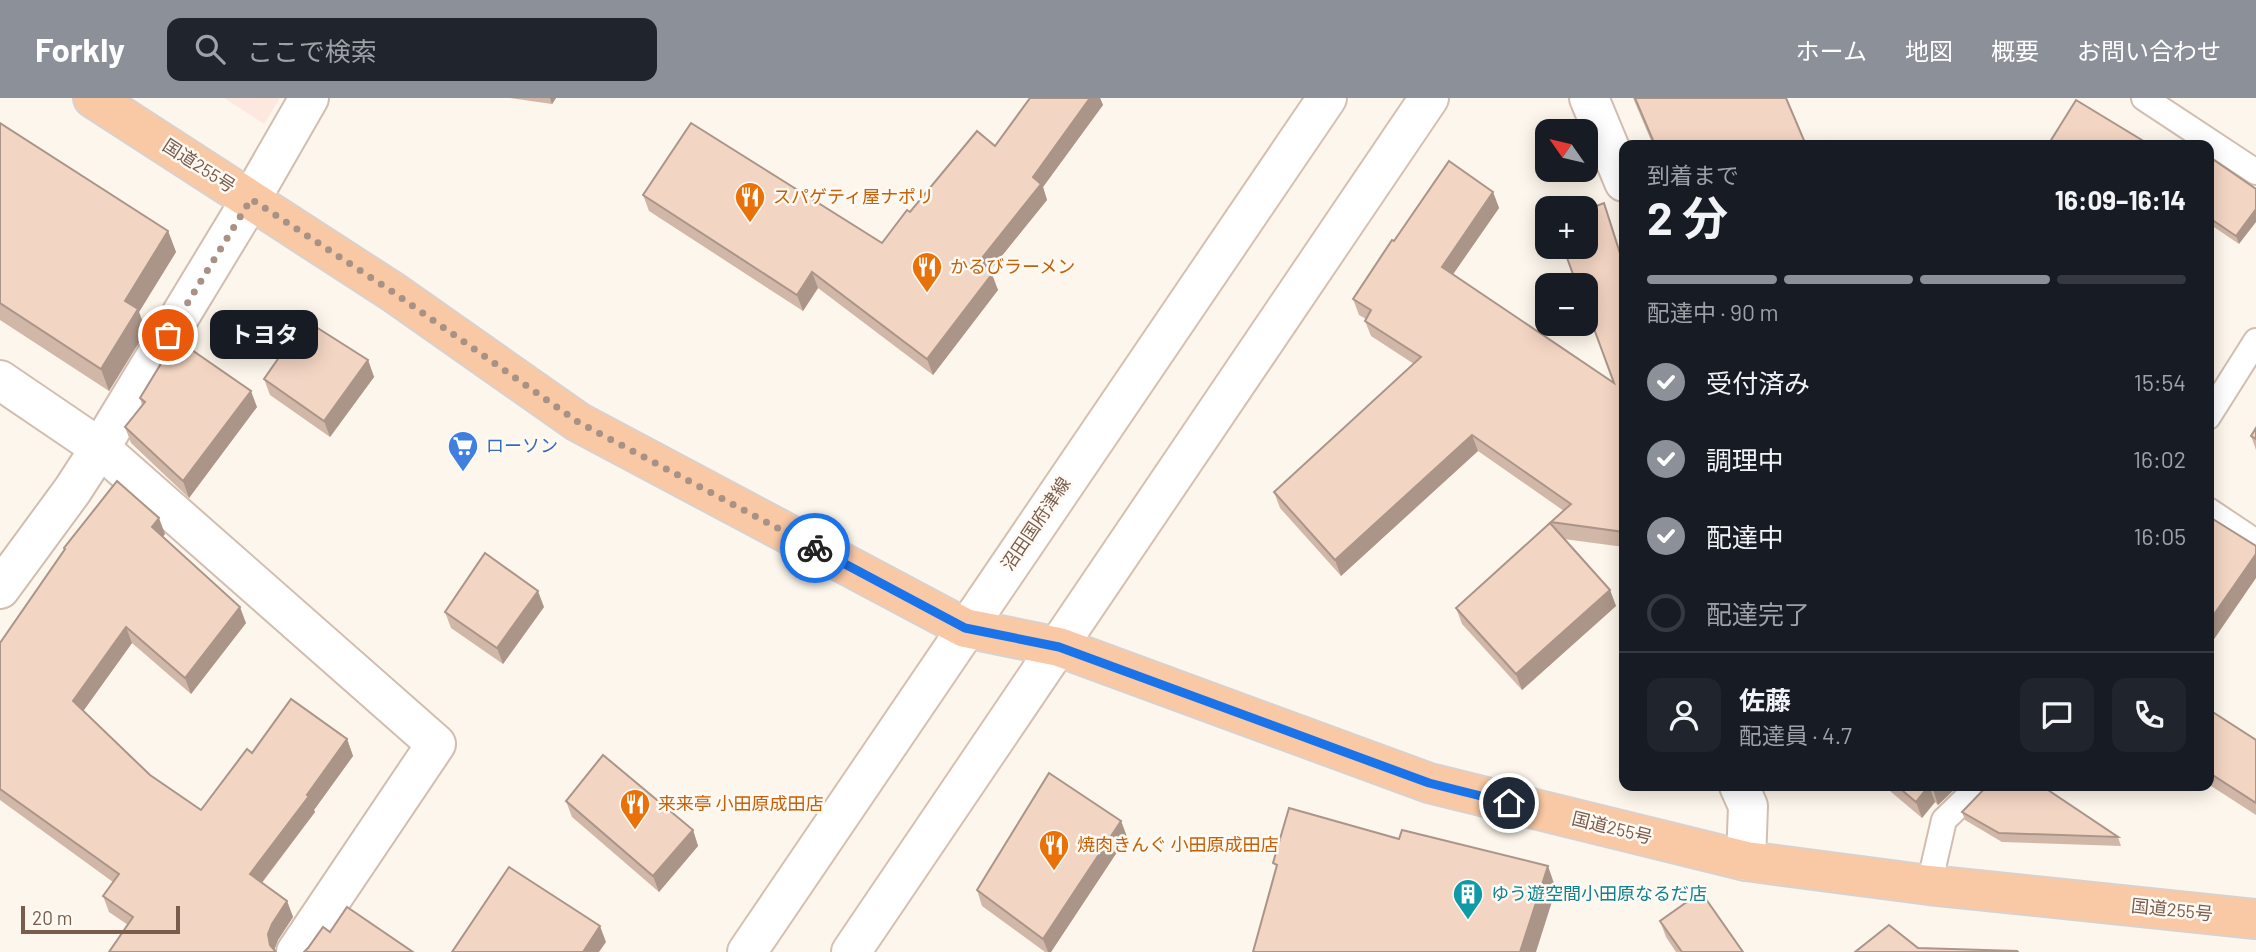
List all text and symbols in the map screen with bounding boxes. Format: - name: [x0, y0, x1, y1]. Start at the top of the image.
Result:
- search box: [167, 18, 657, 81]
- text: Forkly: [35, 29, 125, 69]
- icon: search: [191, 30, 229, 68]
- text: ここで検索: [247, 35, 377, 66]
- text: ホーム: [1796, 36, 1867, 65]
- text: 地図: [1905, 36, 1953, 65]
- text: 概要: [1991, 36, 2039, 65]
- text: お問い合わせ: [2077, 36, 2221, 65]
- north arrow: [1535, 119, 1598, 182]
- map controls: [1535, 119, 1598, 336]
- street label: 国道255号: [159, 134, 240, 197]
- text: 到着まで: [1647, 161, 1739, 189]
- restaurant icon: スパゲティ屋ナポリ: [733, 180, 767, 224]
- text: 16:09–16:14: [2055, 184, 2186, 215]
- place label: スパゲティ屋ナポリ: [773, 185, 934, 207]
- text: 2 分: [1647, 189, 1728, 244]
- button: +: [1535, 196, 1598, 259]
- restaurant icon: かるびラーメン: [910, 250, 944, 294]
- place label: かるびラーメン: [950, 255, 1075, 277]
- button: −: [1535, 273, 1598, 336]
- text: 配達中 · 90 m: [1647, 298, 1779, 326]
- pin: [138, 305, 198, 365]
- callout: トヨタ: [210, 310, 318, 360]
- icon: bag: [149, 316, 187, 354]
- text: トヨタ: [230, 320, 299, 348]
- icon: check: [1647, 363, 1685, 401]
- text: 受付済み: [1706, 367, 1810, 398]
- text: 15:54: [2134, 368, 2186, 396]
- supermarket icon: ローソン: [446, 429, 480, 473]
- place label: ローソン: [486, 434, 558, 456]
- icon: check: [1647, 440, 1685, 478]
- text: 調理中: [1706, 444, 1784, 475]
- text: 16:02: [2133, 445, 2186, 473]
- street label: 沼田国府津線: [996, 473, 1074, 574]
- courier: [780, 513, 850, 583]
- icon: check: [1647, 517, 1685, 555]
- text: 配達中: [1706, 521, 1784, 552]
- text: 16:05: [2133, 522, 2186, 550]
- icon: bike: [796, 529, 834, 567]
- text: 配達完了: [1706, 598, 1810, 629]
- button: person: [1647, 678, 1721, 752]
- button: chat: [2020, 678, 2094, 752]
- button: phone: [2112, 678, 2186, 752]
- text: 佐藤: [1739, 684, 1791, 715]
- text: 配達員 · 4.7: [1739, 721, 1852, 749]
- pin: [1479, 773, 1539, 833]
- icon: home: [1490, 784, 1528, 822]
- restaurant icon: 来来亭 小田原成田店: [618, 787, 652, 831]
- place label: 来来亭 小田原成田店: [658, 792, 824, 814]
- street label: 国道255号: [1570, 806, 1655, 848]
- restaurant icon: 焼肉きんぐ 小田原成田店: [1037, 828, 1071, 872]
- place label: 焼肉きんぐ 小田原成田店: [1077, 833, 1279, 855]
- building icon: ゆう遊空間小田原なるだ店: [1451, 877, 1485, 921]
- place label: ゆう遊空間小田原なるだ店: [1491, 882, 1707, 904]
- street label: 国道255号: [2130, 894, 2214, 924]
- scale bar: [21, 903, 180, 935]
- text: 20 m: [32, 906, 72, 929]

